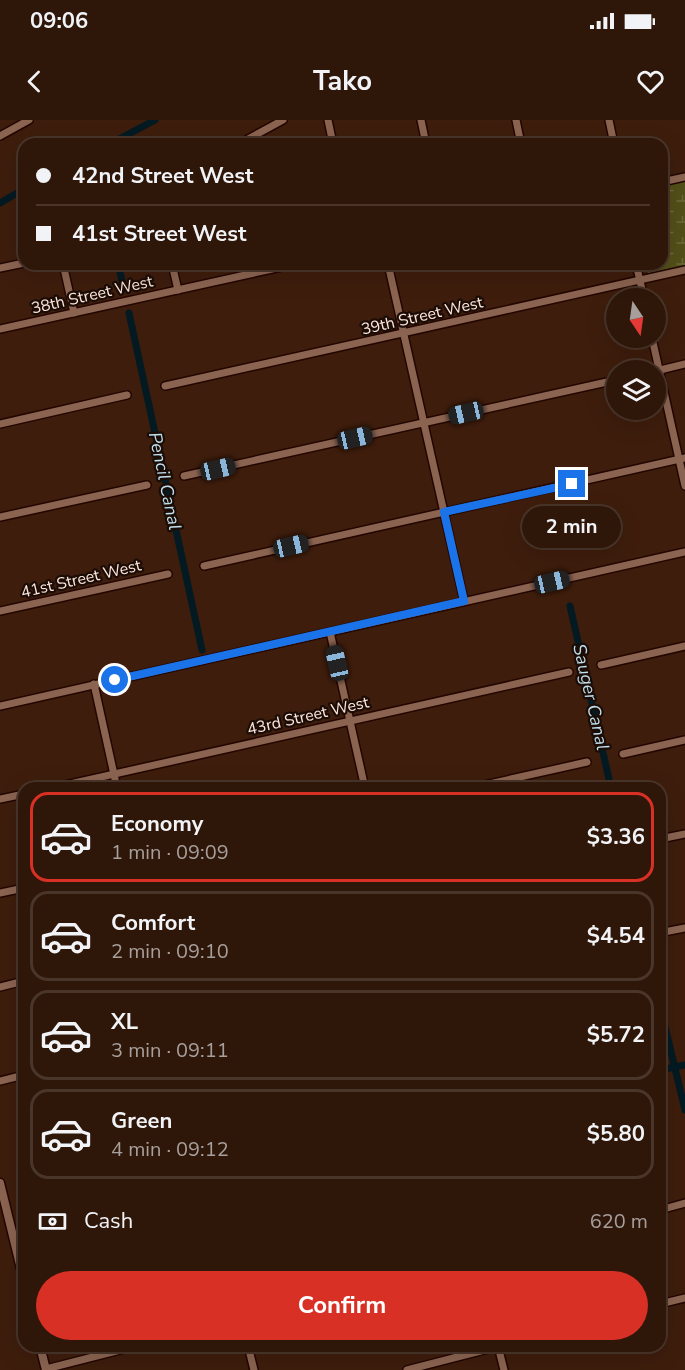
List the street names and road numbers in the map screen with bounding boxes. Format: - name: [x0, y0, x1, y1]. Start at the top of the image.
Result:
- street label: 38th Street West: [29, 270, 155, 320]
- street label: 39th Street West: [359, 291, 485, 341]
- street label: 41st Street West: [19, 554, 144, 604]
- street label: 43rd Street West: [245, 691, 371, 741]

